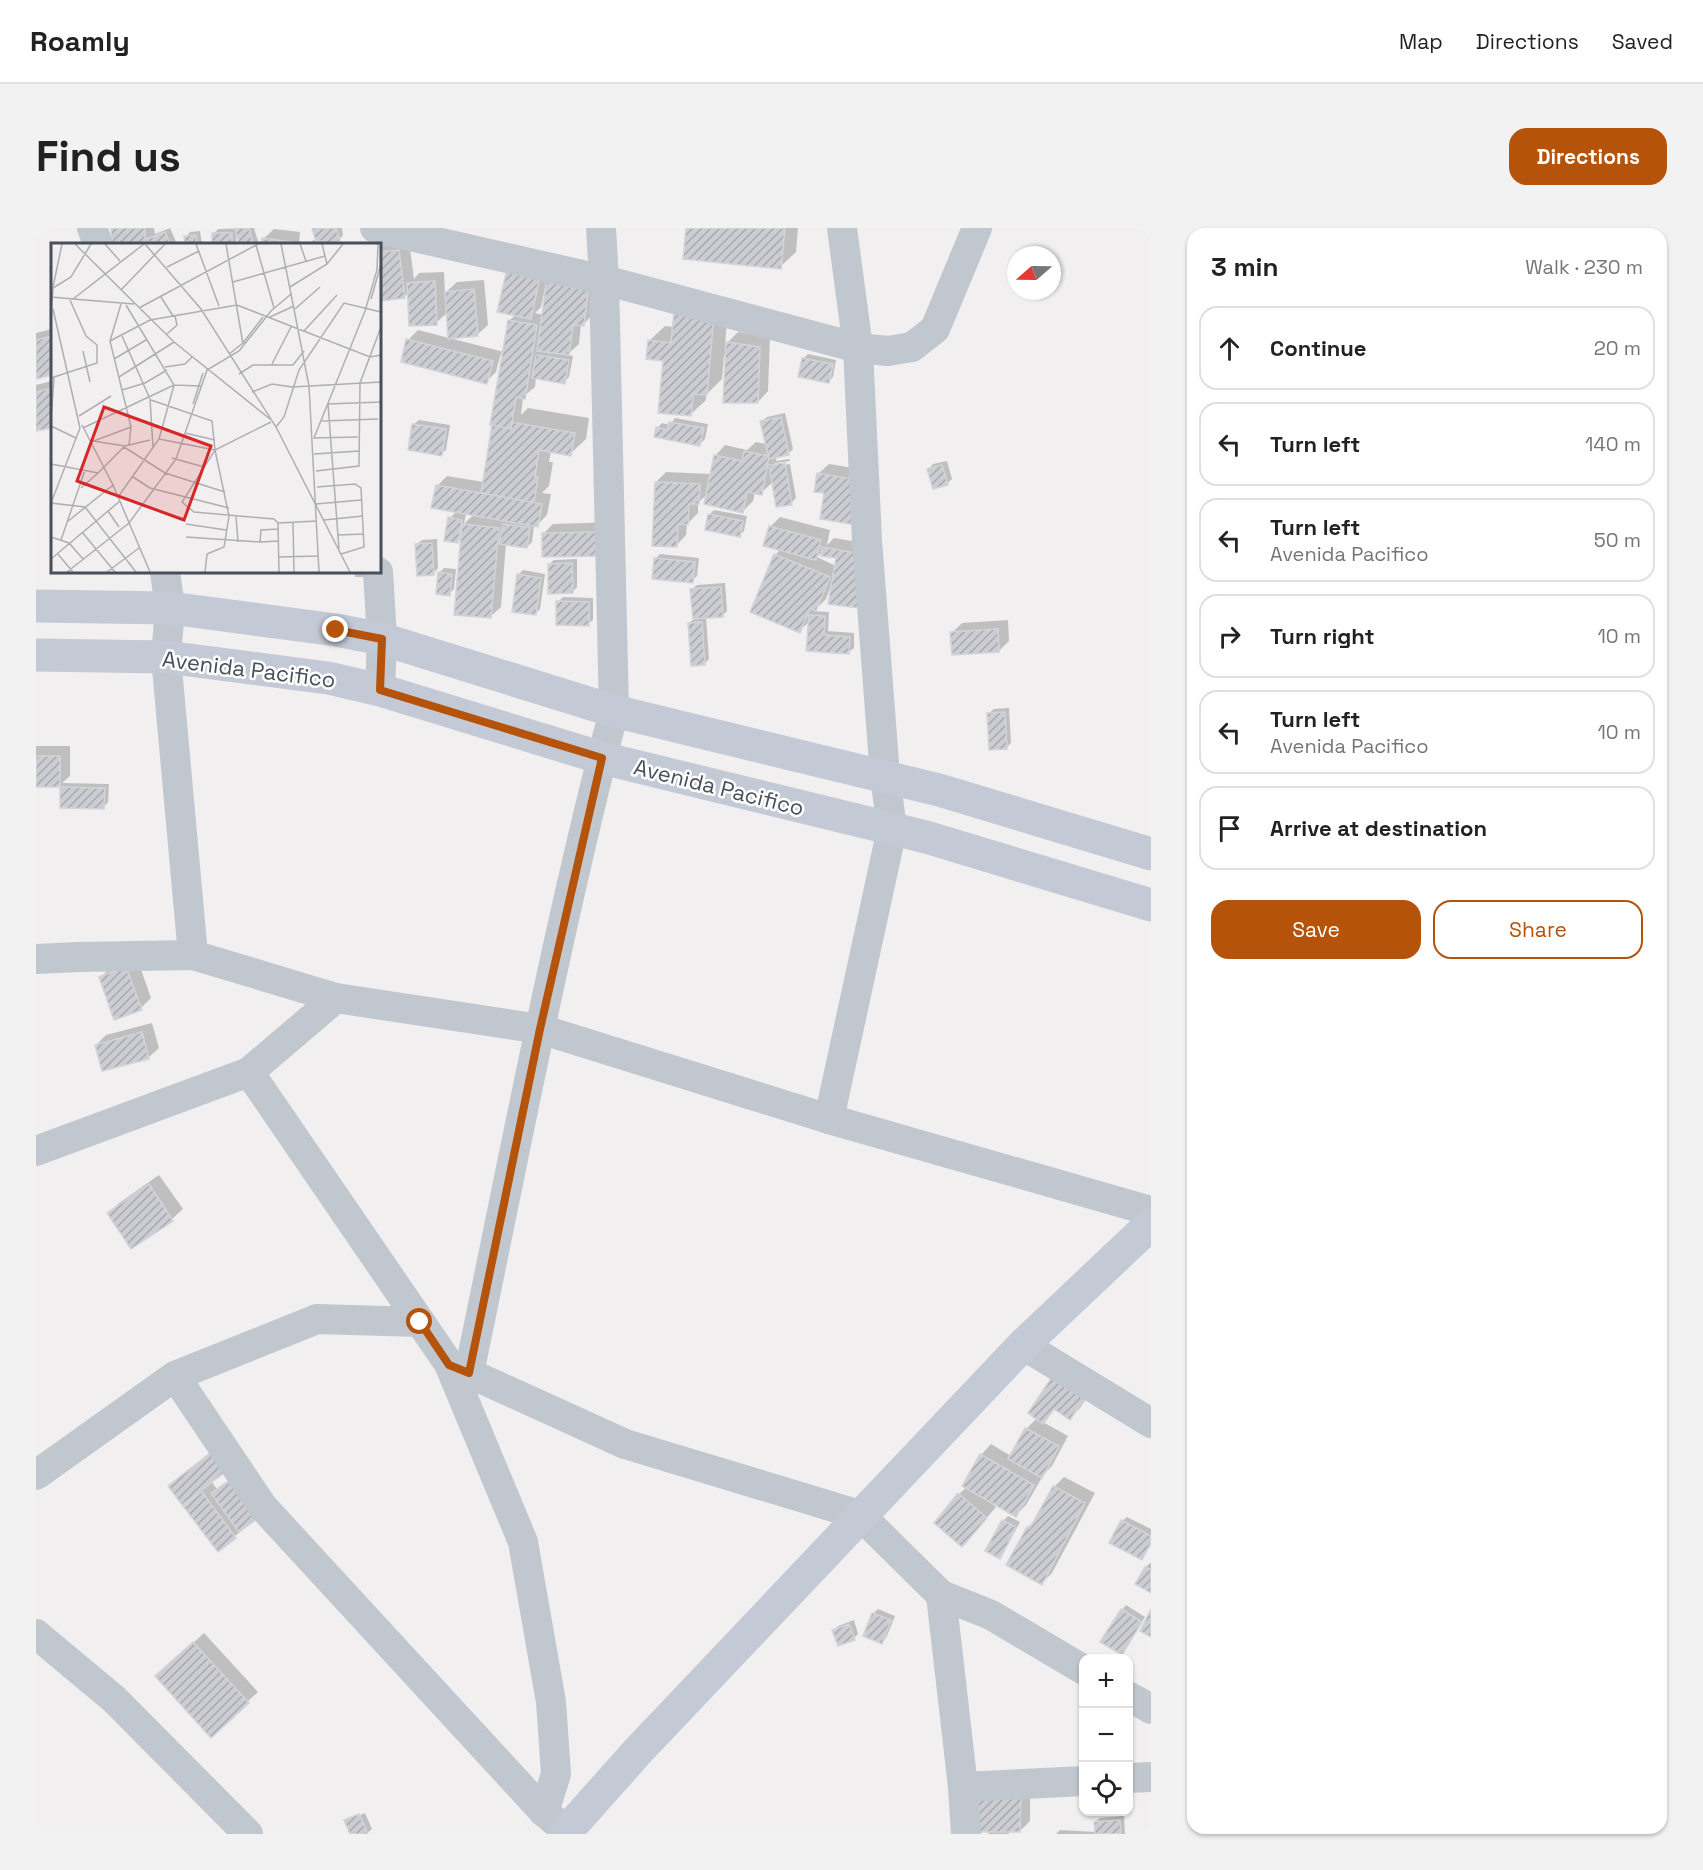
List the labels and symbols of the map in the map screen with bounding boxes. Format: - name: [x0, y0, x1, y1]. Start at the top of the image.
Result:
- inset map: [51, 243, 381, 573]
- north arrow: [1007, 246, 1061, 300]
- route end: [322, 616, 348, 642]
- street label: Avenida Pacifico: [161, 644, 337, 694]
- street label: Avenida Pacifico: [631, 752, 807, 822]
- route start: [406, 1308, 432, 1334]

